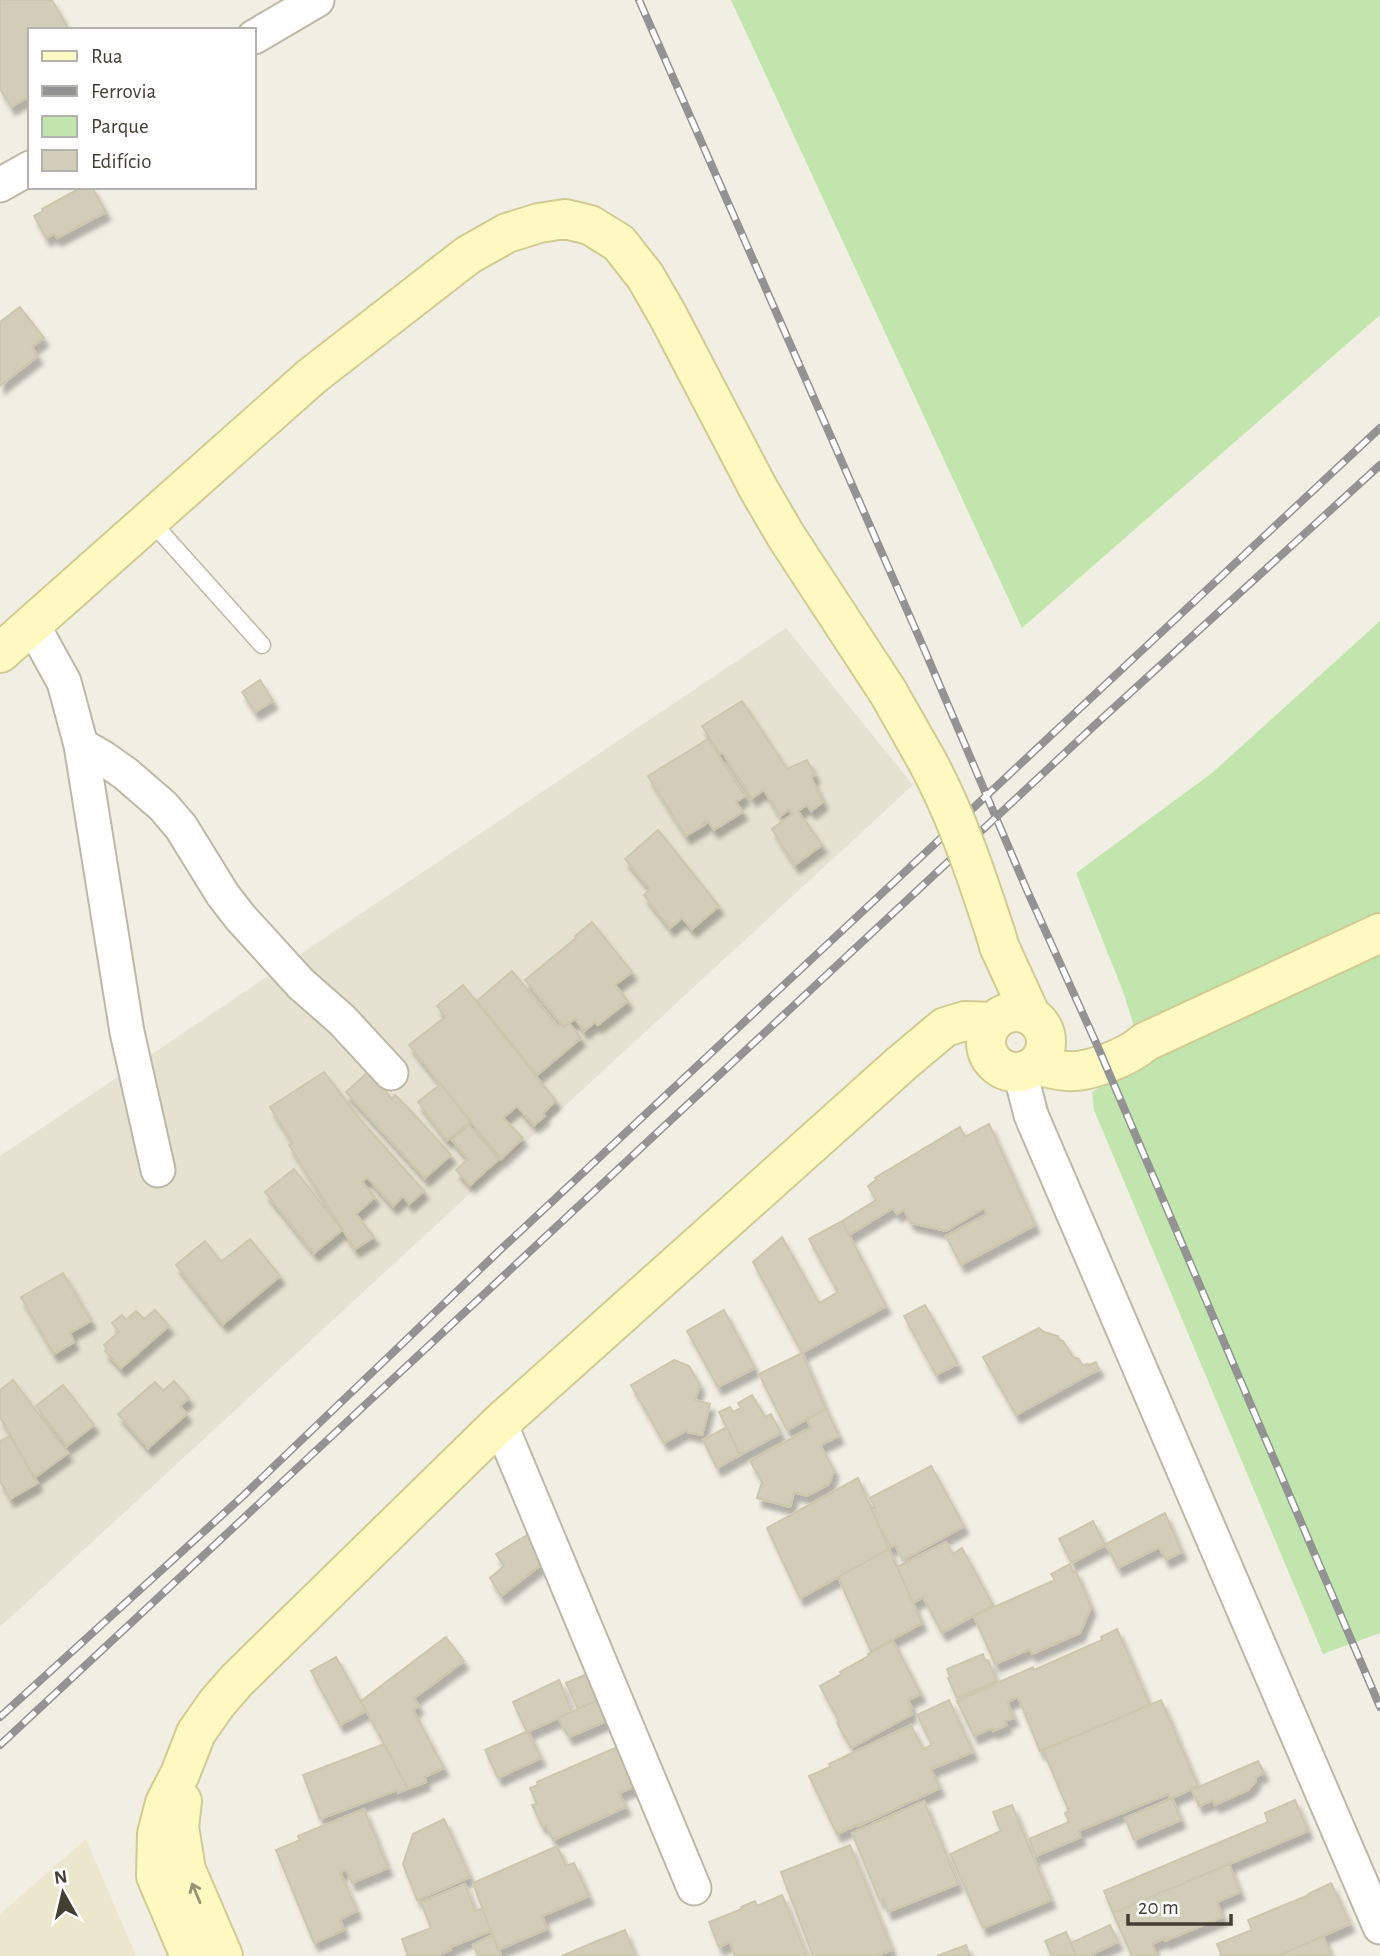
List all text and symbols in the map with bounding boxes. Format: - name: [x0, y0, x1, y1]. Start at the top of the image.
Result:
- legend: [28, 28, 256, 189]
- text: Rua: [91, 46, 123, 67]
- text: Ferrovia: [91, 81, 157, 102]
- text: Parque: [91, 116, 149, 137]
- text: Edifício: [91, 151, 151, 172]
- north arrow: [28, 1858, 98, 1928]
- text: N: [53, 1867, 69, 1888]
- scale bar: [1128, 1882, 1231, 1926]
- one-way arrow: [189, 1883, 202, 1905]
- text: 20 m: [1138, 1897, 1179, 1918]

